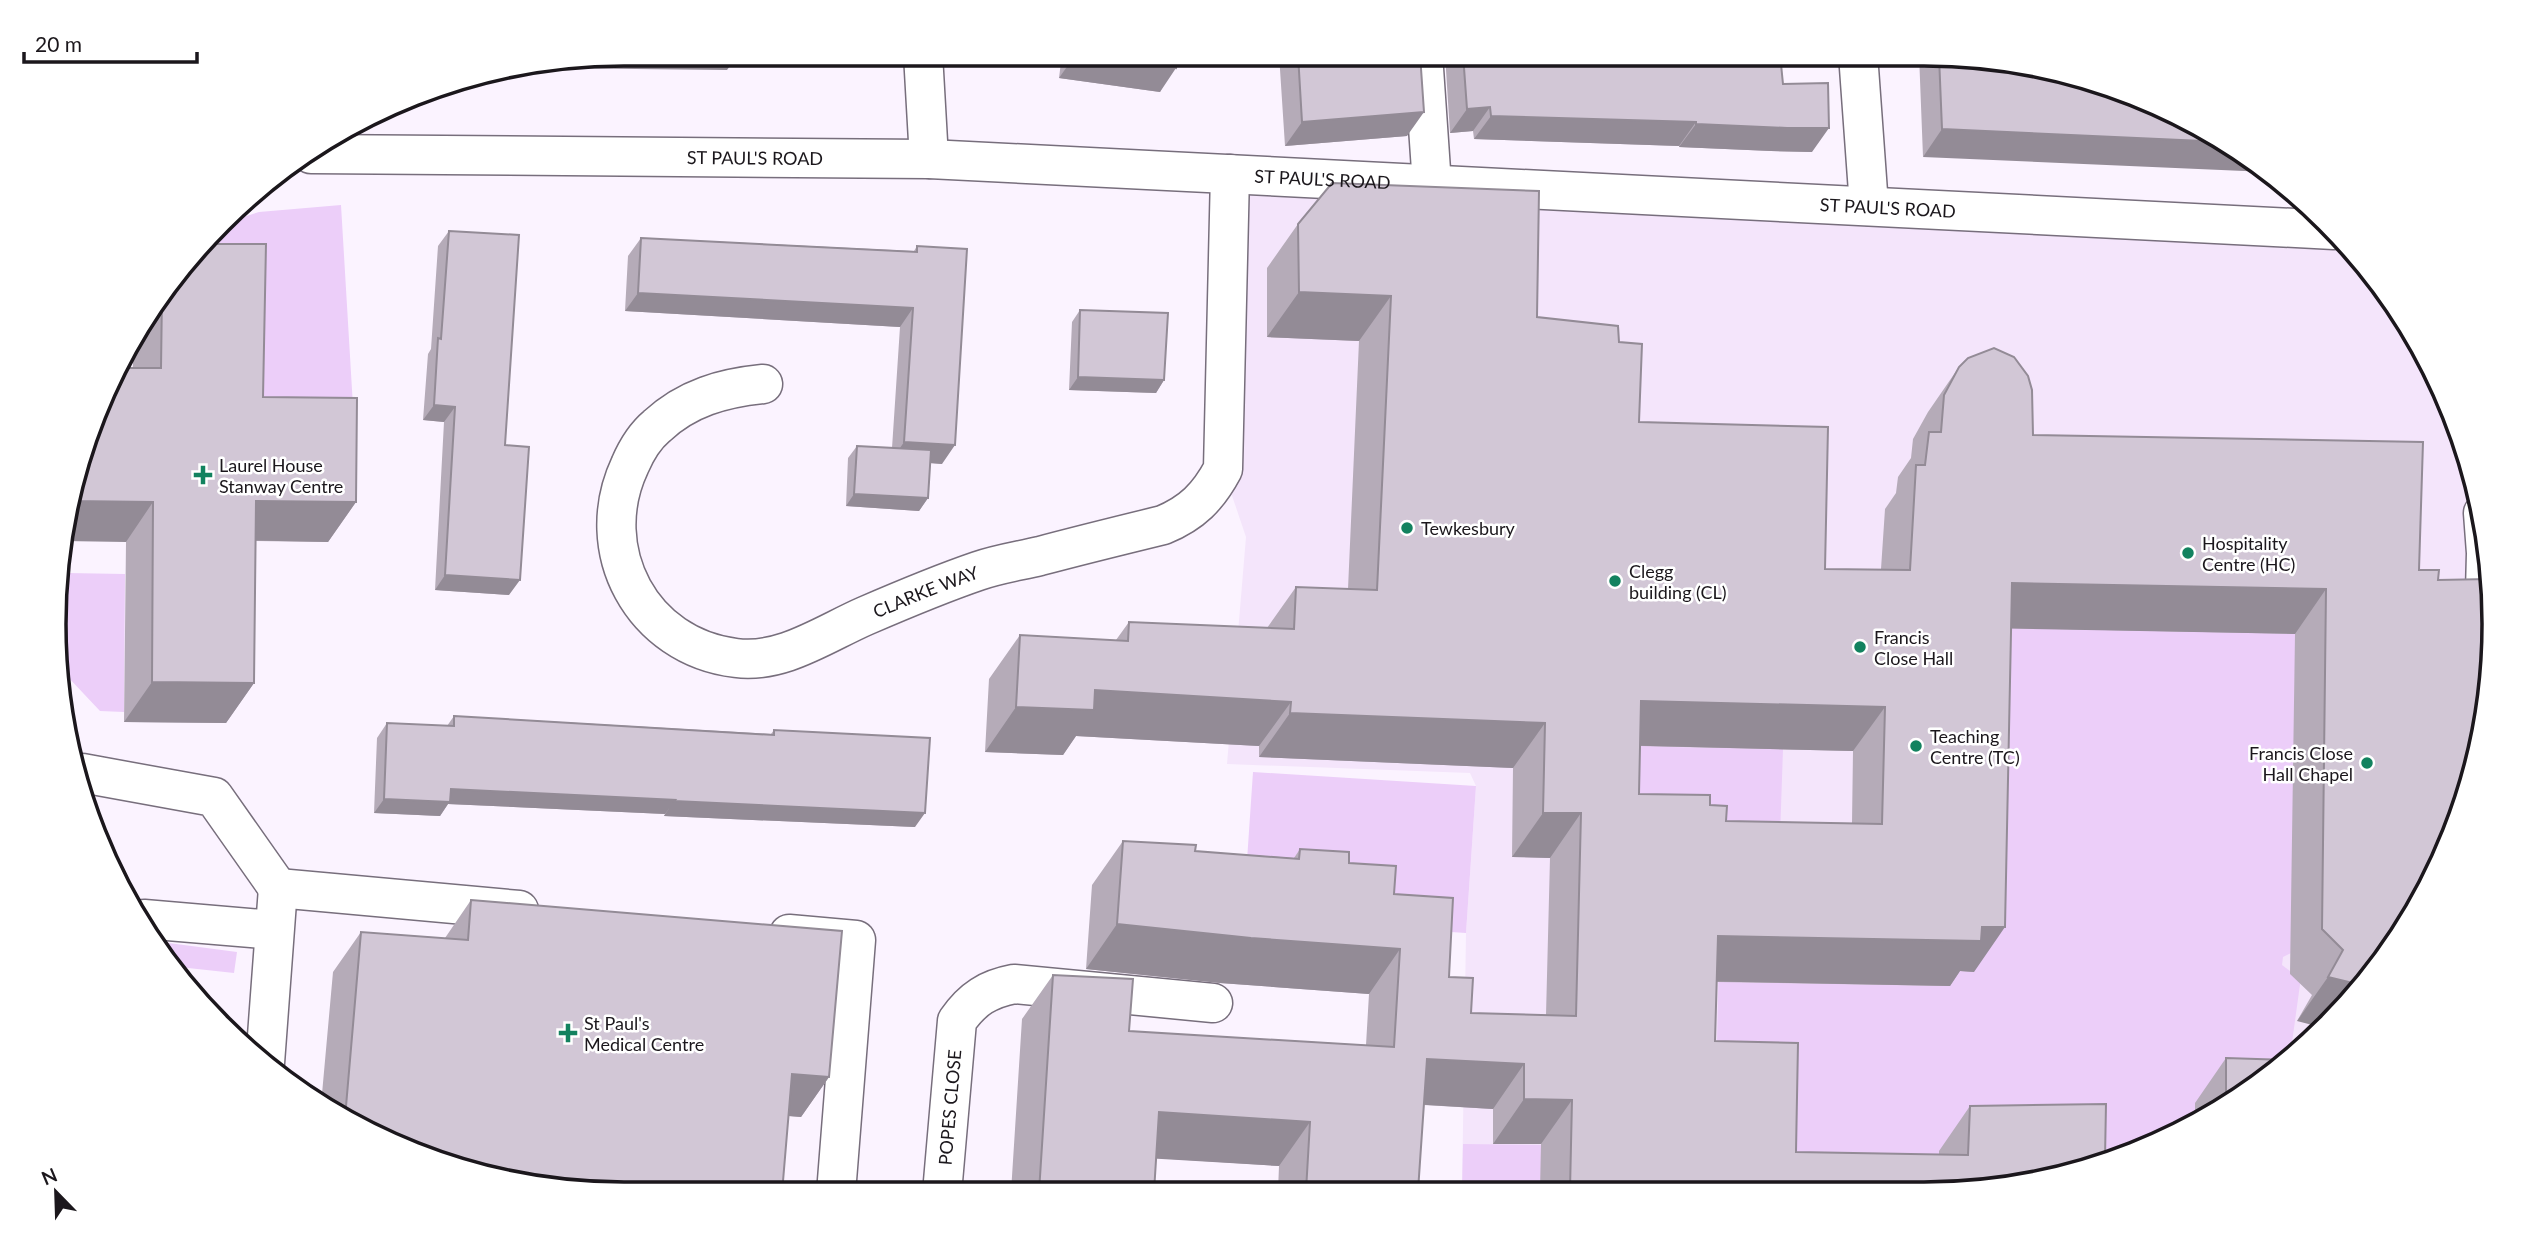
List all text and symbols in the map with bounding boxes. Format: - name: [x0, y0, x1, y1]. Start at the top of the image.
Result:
- scale bar: [24, 21, 198, 65]
- text: 20 m: [35, 31, 82, 56]
- street label: ST PAUL'S ROAD: [687, 146, 823, 169]
- street label: ST PAUL'S ROAD: [1254, 164, 1391, 193]
- street label: ST PAUL'S ROAD: [1819, 193, 1956, 222]
- place label: Laurel House Stanway Centre: [219, 454, 343, 497]
- marker: Laurel House Stanway Centre: [193, 465, 213, 485]
- place label: Tewkesbury: [1421, 517, 1516, 539]
- marker: Tewkesbury: [1399, 520, 1415, 536]
- place label: Hospitality Centre (HC): [2202, 532, 2295, 575]
- marker: Hospitality Centre (HC): [2180, 545, 2196, 561]
- street label: CLARKE WAY: [870, 560, 982, 622]
- place label: Clegg building (CL): [1629, 560, 1727, 603]
- marker: Clegg building (CL): [1607, 573, 1623, 589]
- place label: Francis Close Hall: [1874, 626, 1953, 669]
- marker: Francis Close Hall: [1852, 639, 1868, 655]
- place label: Teaching Centre (TC): [1930, 725, 2020, 768]
- marker: Teaching Centre (TC): [1908, 738, 1924, 754]
- place label: Francis Close Hall Chapel: [2249, 742, 2353, 785]
- marker: Francis Close Hall Chapel: [2359, 755, 2375, 771]
- place label: St Paul's Medical Centre: [584, 1012, 704, 1055]
- marker: St Paul's Medical Centre: [558, 1023, 578, 1043]
- street label: POPES CLOSE: [933, 1049, 965, 1166]
- north arrow: [21, 1157, 91, 1227]
- text: N: [38, 1162, 60, 1189]

